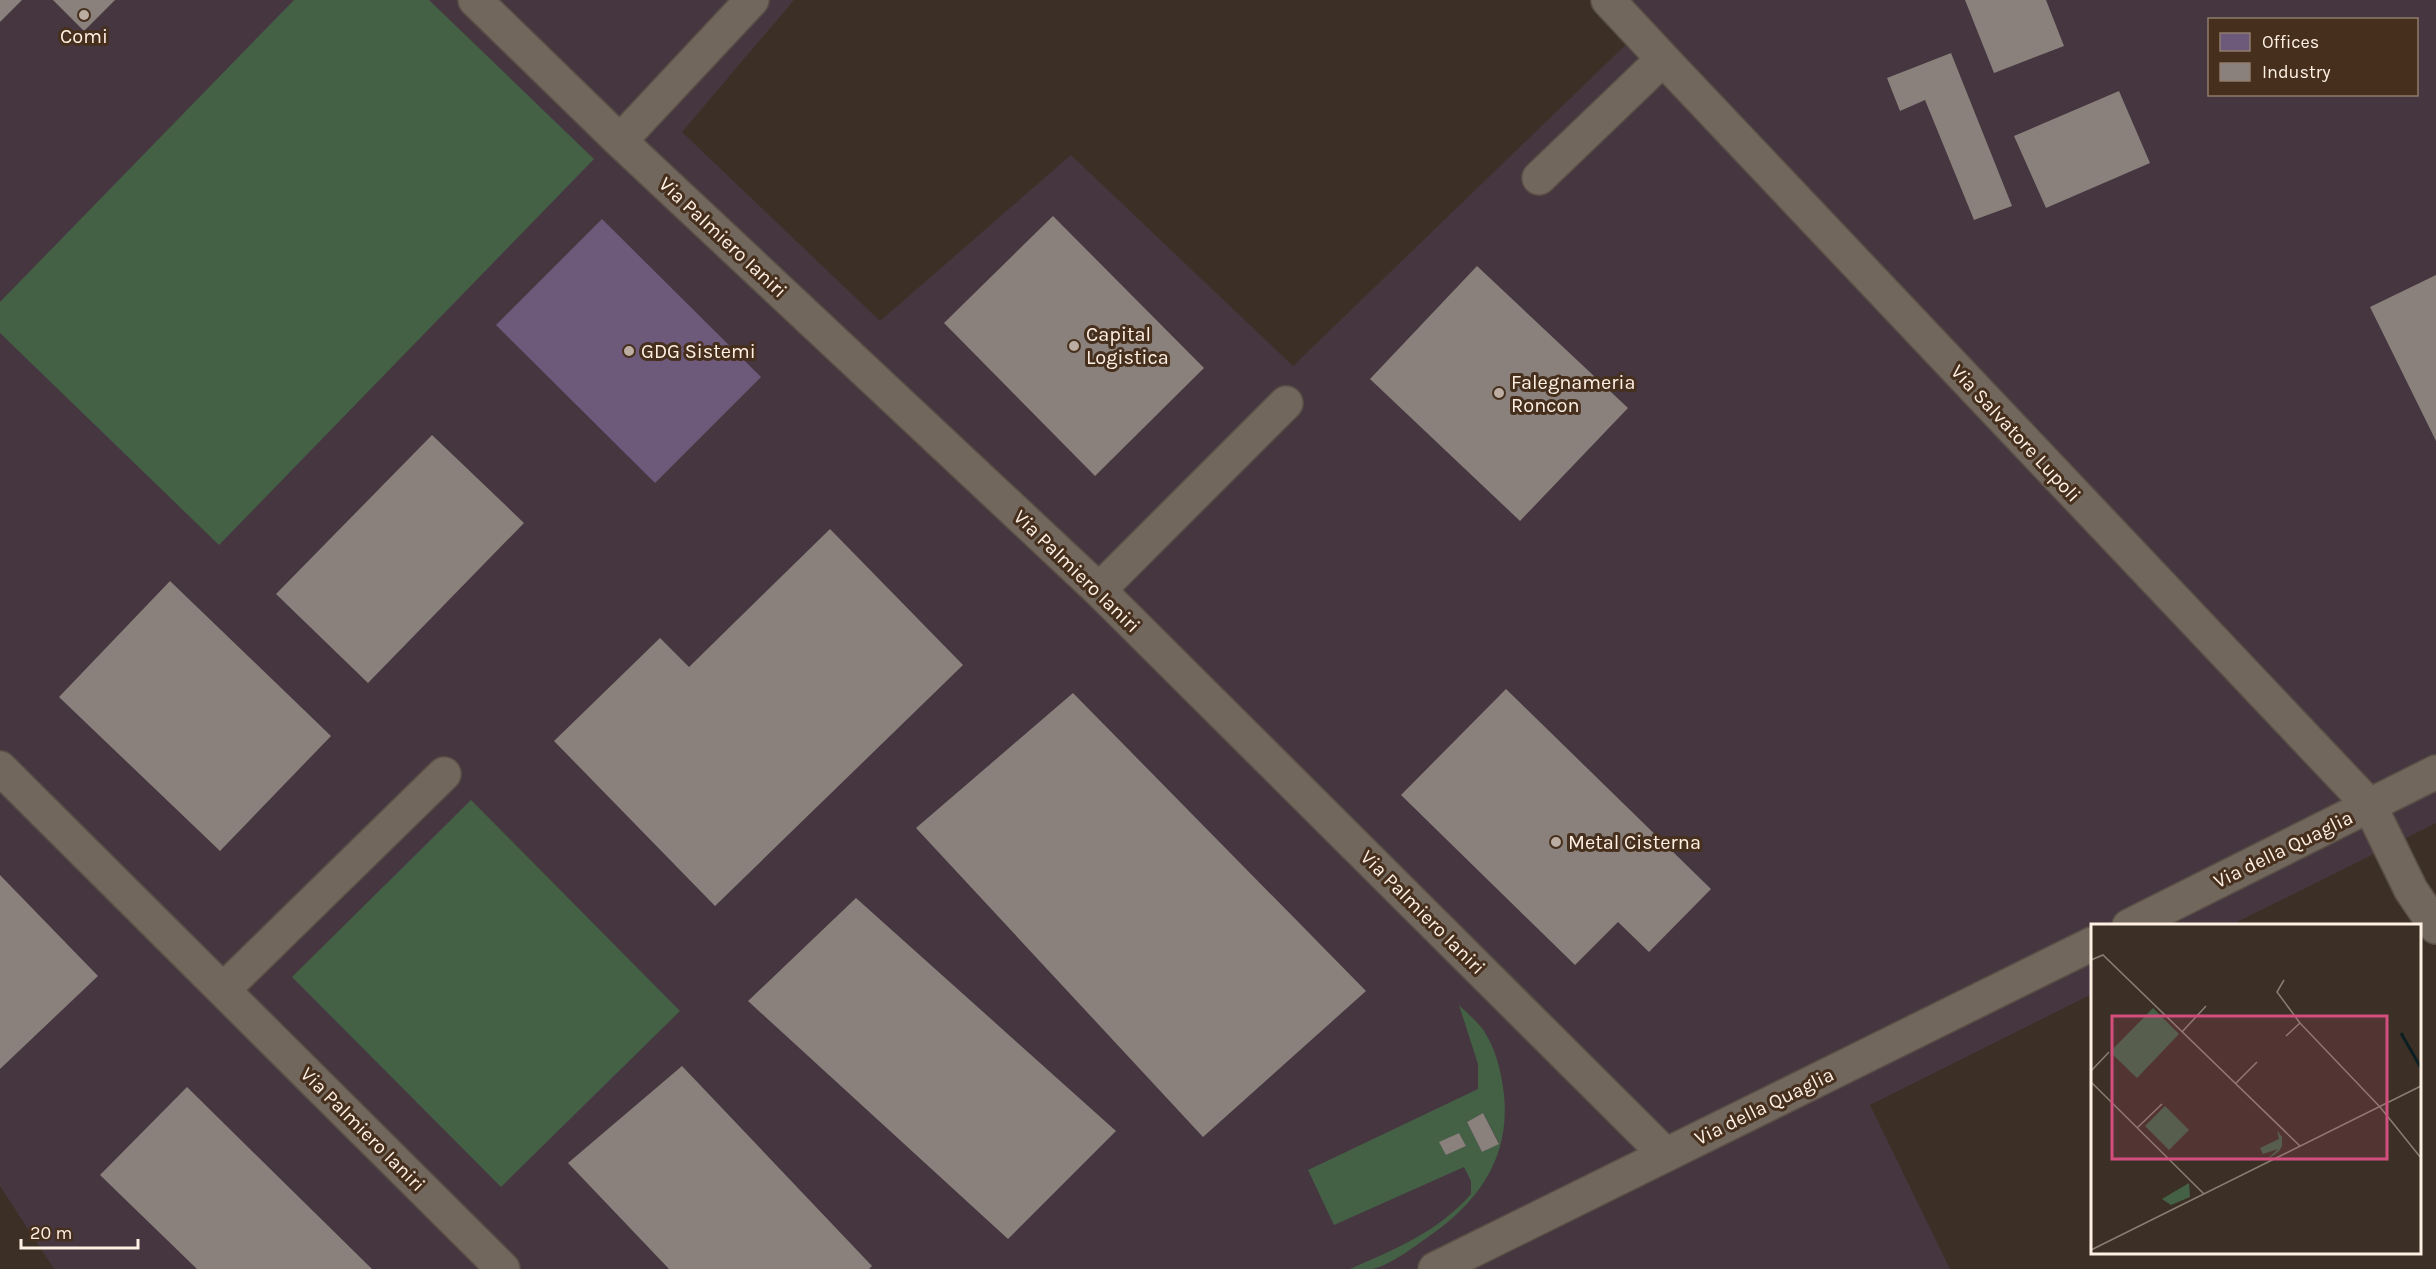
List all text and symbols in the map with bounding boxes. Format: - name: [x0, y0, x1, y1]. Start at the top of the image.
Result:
- marker: Comi: [77, 8, 91, 22]
- legend: [2208, 18, 2418, 96]
- place label: Comi: [60, 25, 108, 48]
- text: Offices: [2262, 31, 2319, 53]
- text: Industry: [2262, 61, 2331, 83]
- street label: Via Palmiero Ianiri: [654, 172, 791, 302]
- place label: Capital Logistica: [1086, 323, 1169, 369]
- marker: Capital Logistica: [1067, 339, 1081, 353]
- place label: GDG Sistemi: [641, 340, 756, 363]
- marker: GDG Sistemi: [622, 344, 636, 358]
- street label: Via Salvatore Lupoli: [1946, 360, 2085, 507]
- place label: Falegnameria Roncon: [1511, 371, 1635, 417]
- marker: Falegnameria Roncon: [1492, 386, 1506, 400]
- street label: Via Palmiero Ianiri: [1009, 505, 1144, 637]
- street label: Via della Quaglia: [2210, 806, 2357, 893]
- place label: Metal Cisterna: [1568, 831, 1701, 854]
- marker: Metal Cisterna: [1549, 835, 1563, 849]
- street label: Via Palmiero Ianiri: [1356, 845, 1490, 979]
- inset map: [2091, 924, 2421, 1254]
- street label: Via Palmiero Ianiri: [296, 1062, 430, 1196]
- street label: Via della Quaglia: [1691, 1063, 1838, 1150]
- scale bar: [21, 1212, 138, 1250]
- text: 20 m: [30, 1222, 72, 1244]

